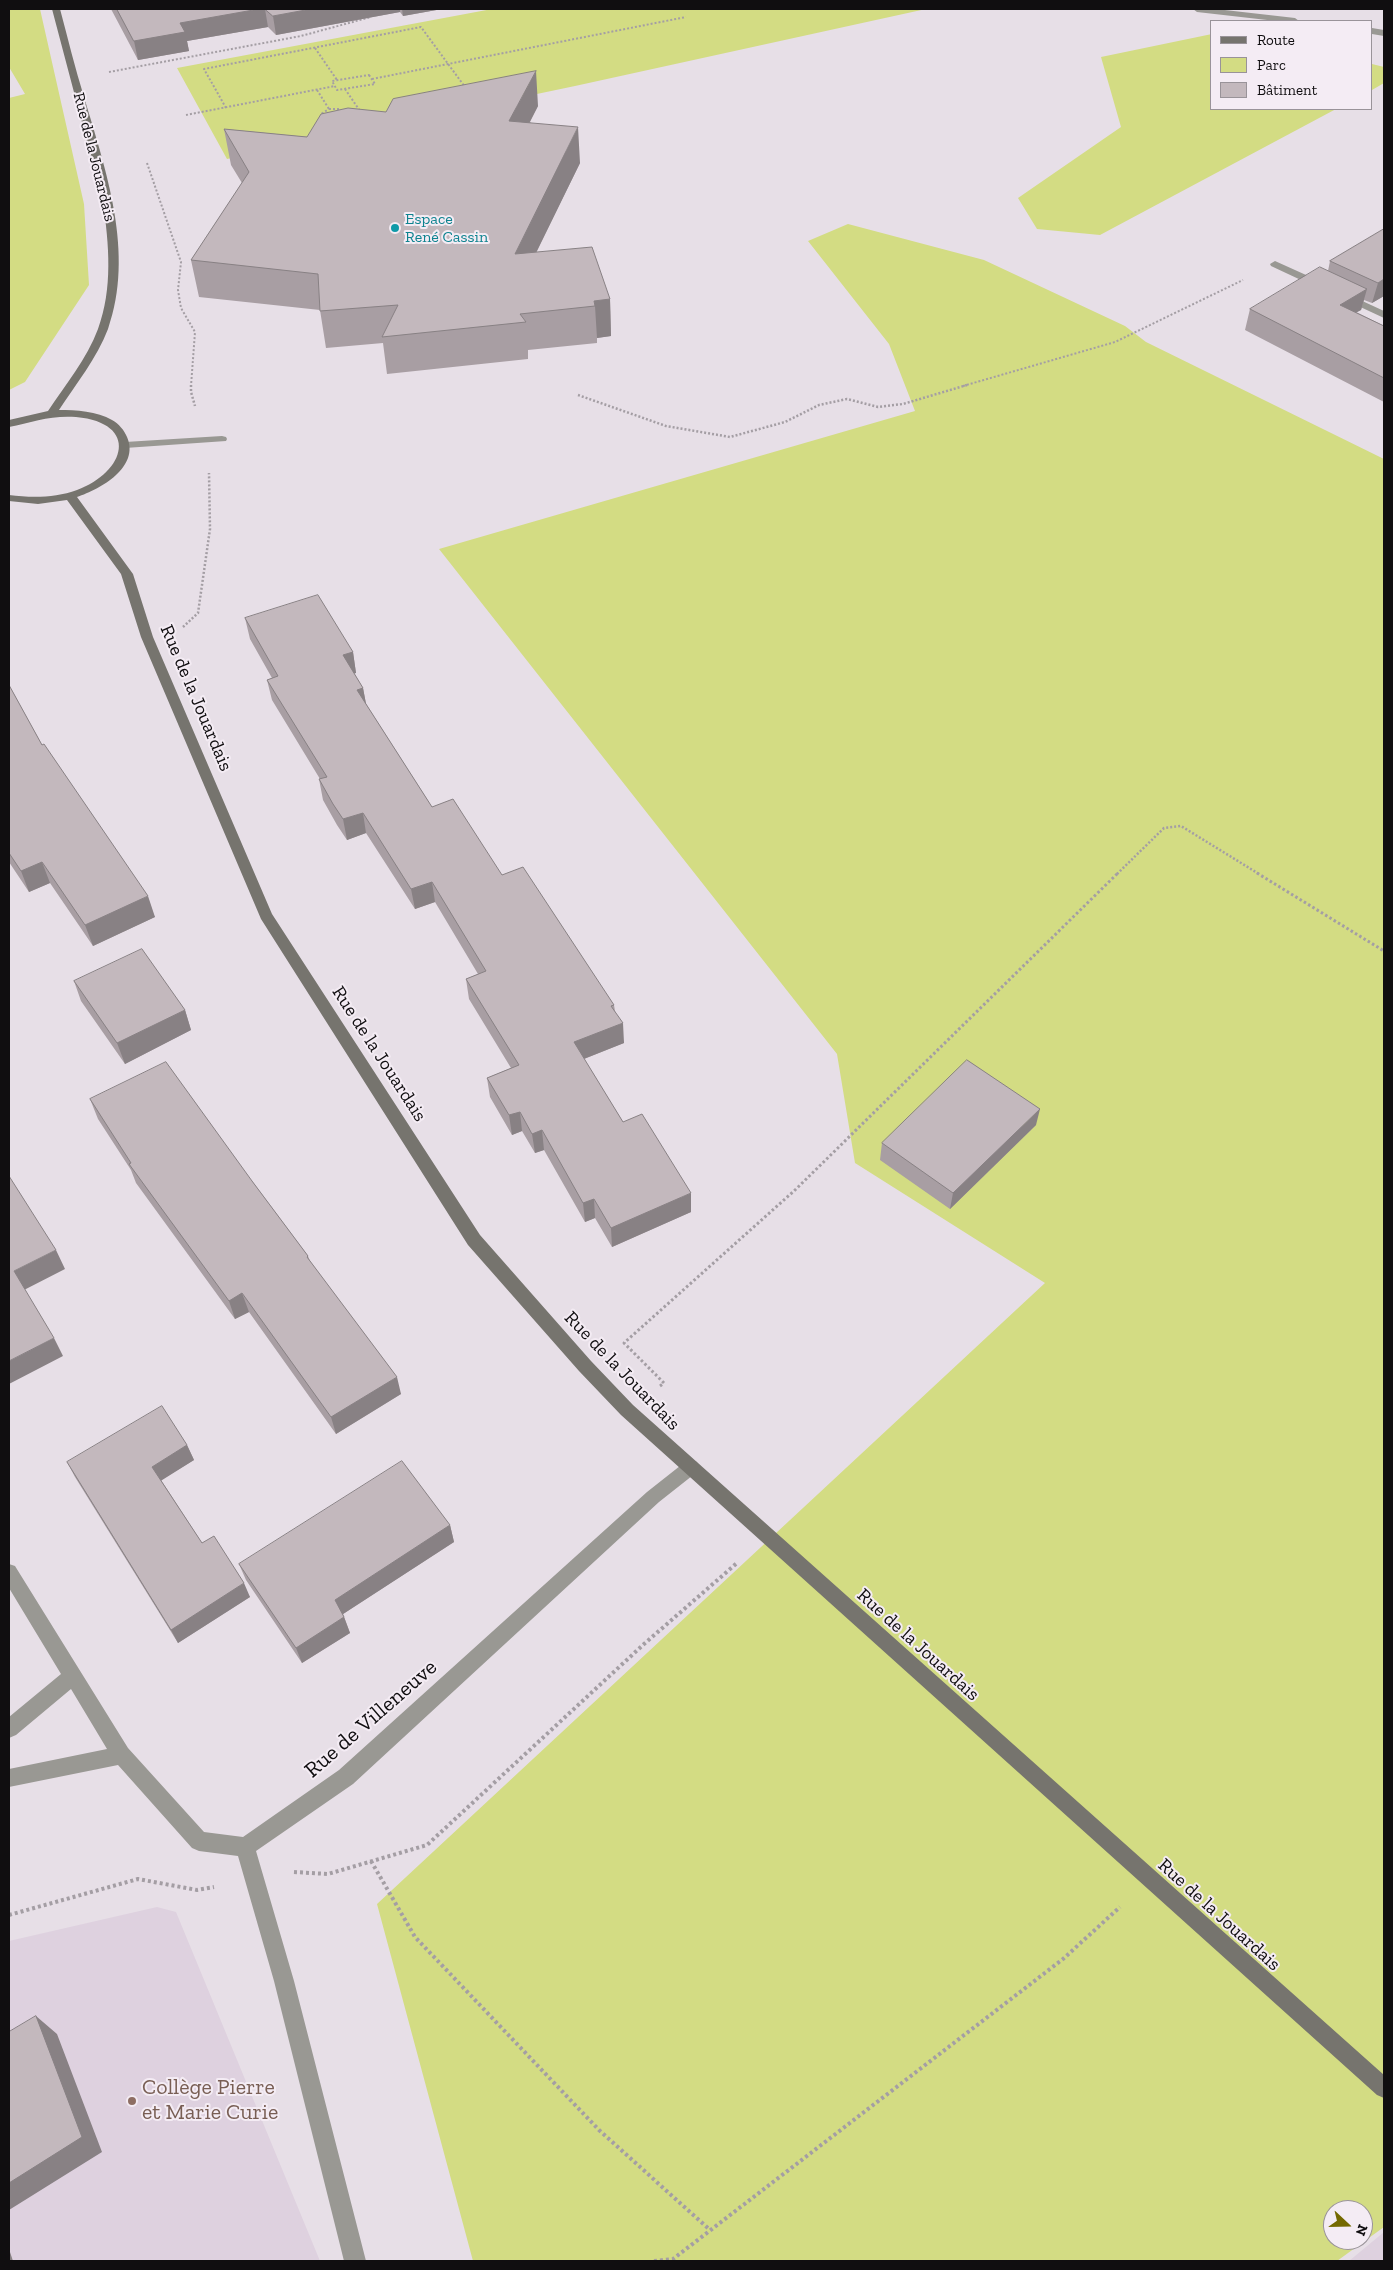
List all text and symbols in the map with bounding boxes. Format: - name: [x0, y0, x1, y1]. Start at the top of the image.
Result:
- legend: [1210, 20, 1373, 110]
- text: Route: [1257, 31, 1295, 49]
- text: Parc: [1257, 56, 1286, 74]
- text: Bâtiment: [1257, 81, 1317, 99]
- street label: Rue de la Jouardais: [69, 91, 119, 223]
- place label: Espace René Cassin: [405, 209, 488, 247]
- marker: Espace René Cassin: [389, 222, 401, 234]
- street label: Rue de la Jouardais: [155, 621, 237, 775]
- street label: Rue de la Jouardais: [327, 982, 431, 1126]
- street label: Rue de la Jouardais: [559, 1307, 685, 1435]
- street label: Rue de la Jouardais: [852, 1584, 984, 1706]
- street label: Rue de Villeneuve: [299, 1654, 443, 1784]
- street label: Rue de la Jouardais: [1153, 1854, 1285, 1976]
- place label: Collège Pierre et Marie Curie: [142, 2075, 278, 2126]
- marker: Collège Pierre et Marie Curie: [126, 2095, 138, 2107]
- north arrow: [1323, 2200, 1373, 2250]
- text: N: [1352, 2222, 1371, 2238]

